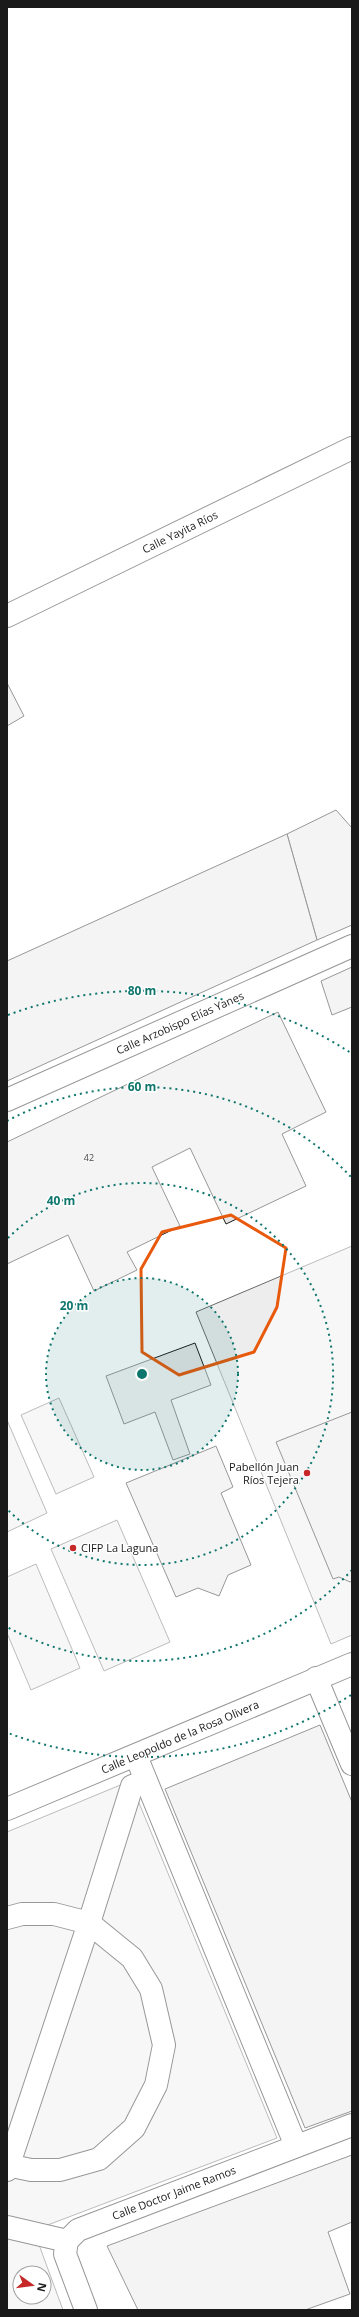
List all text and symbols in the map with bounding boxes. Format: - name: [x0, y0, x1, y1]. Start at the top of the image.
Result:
- street label: Calle Yayita Ríos: [139, 507, 220, 556]
- text: 80 m: [128, 982, 156, 999]
- street label: Calle Arzobispo Elías Yanes: [114, 988, 246, 1057]
- text: 60 m: [128, 1078, 156, 1095]
- house number: 42: [84, 1151, 94, 1164]
- text: 40 m: [47, 1192, 75, 1209]
- text: 20 m: [60, 1297, 88, 1314]
- centre of rings: [135, 1367, 149, 1381]
- place label: Pabellón Juan Ríos Tejera: [229, 1459, 299, 1487]
- marker: Pabellón Juan Ríos Tejera: [302, 1468, 312, 1478]
- place label: CIFP La Laguna: [81, 1540, 158, 1555]
- marker: CIFP La Laguna: [68, 1543, 78, 1553]
- street label: Calle Leopoldo de la Rosa Olivera: [99, 1696, 261, 1777]
- street label: Calle Doctor Jaime Ramos: [110, 2162, 238, 2223]
- north arrow: [12, 2265, 52, 2305]
- text: N: [34, 2281, 51, 2294]

